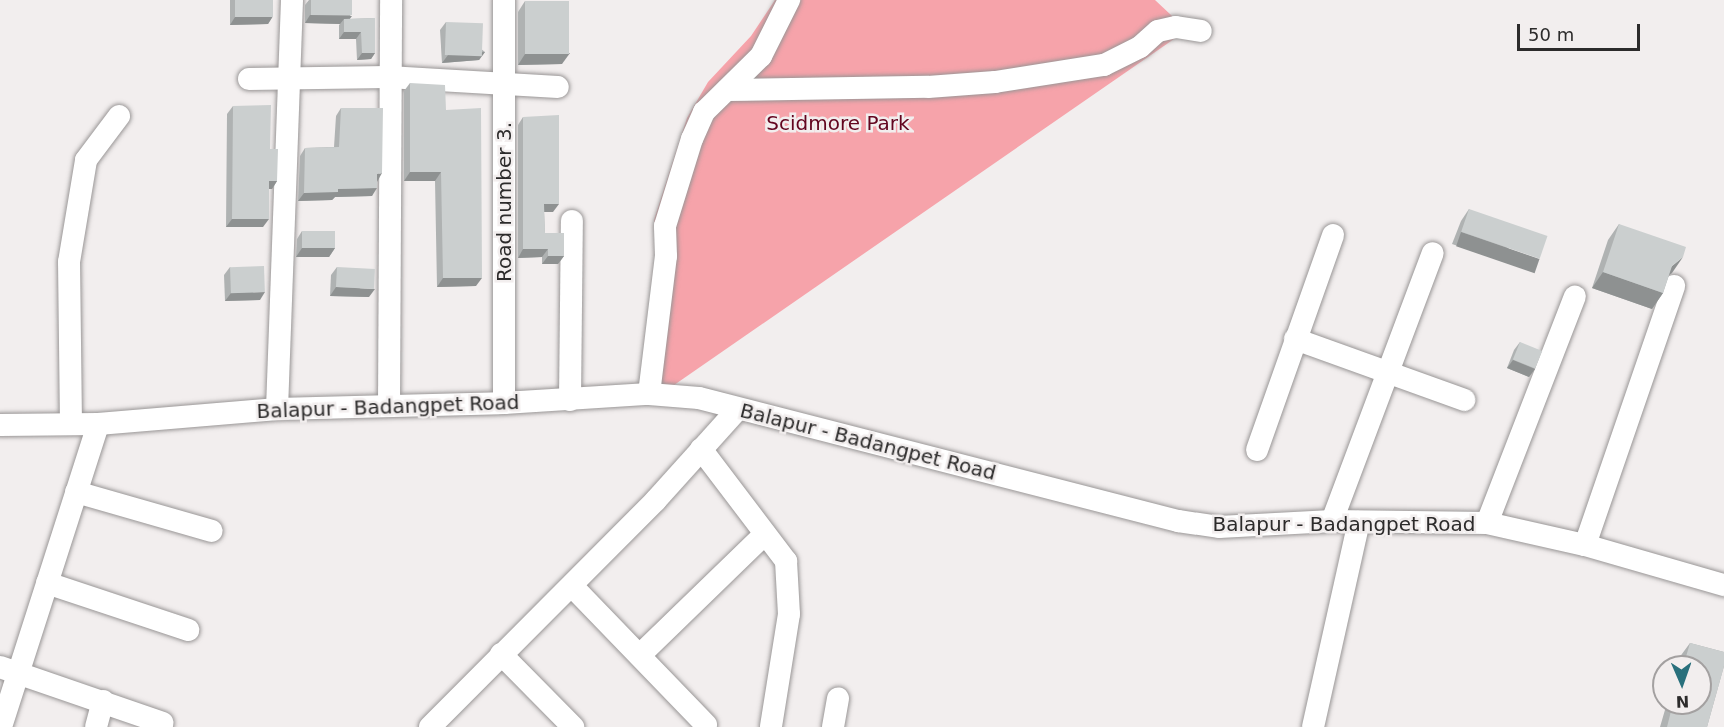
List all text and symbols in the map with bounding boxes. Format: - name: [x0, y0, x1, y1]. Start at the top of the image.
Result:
- scale bar: [1520, 12, 1643, 50]
- text: 50 m: [1528, 24, 1574, 45]
- park label: Scidmore Park: [766, 111, 910, 135]
- street label: Road number 3.: [492, 122, 516, 282]
- street label: Balapur - Badangpet Road: [256, 390, 520, 424]
- street label: Balapur - Badangpet Road: [738, 399, 998, 485]
- street label: Balapur - Badangpet Road: [1213, 512, 1475, 536]
- north arrow: [1652, 655, 1712, 715]
- text: N: [1676, 692, 1690, 711]

